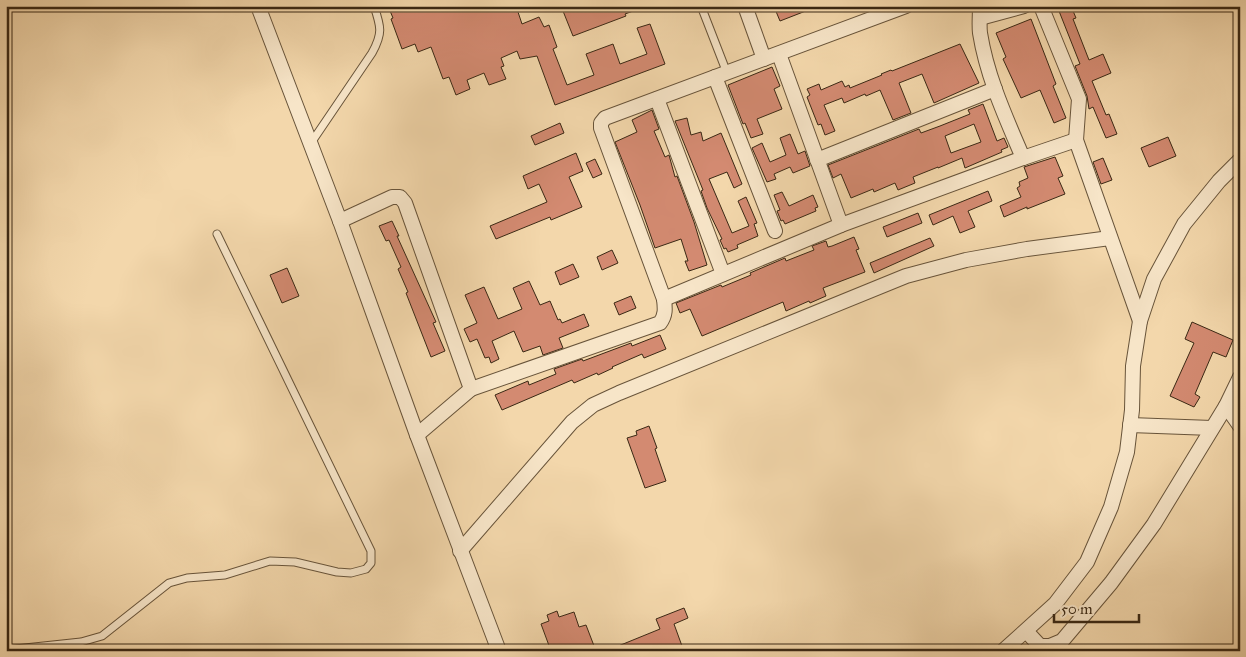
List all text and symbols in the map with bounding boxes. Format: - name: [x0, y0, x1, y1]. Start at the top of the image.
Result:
- scale bar: [1054, 592, 1138, 624]
- text: 50 m: [1061, 600, 1093, 618]

